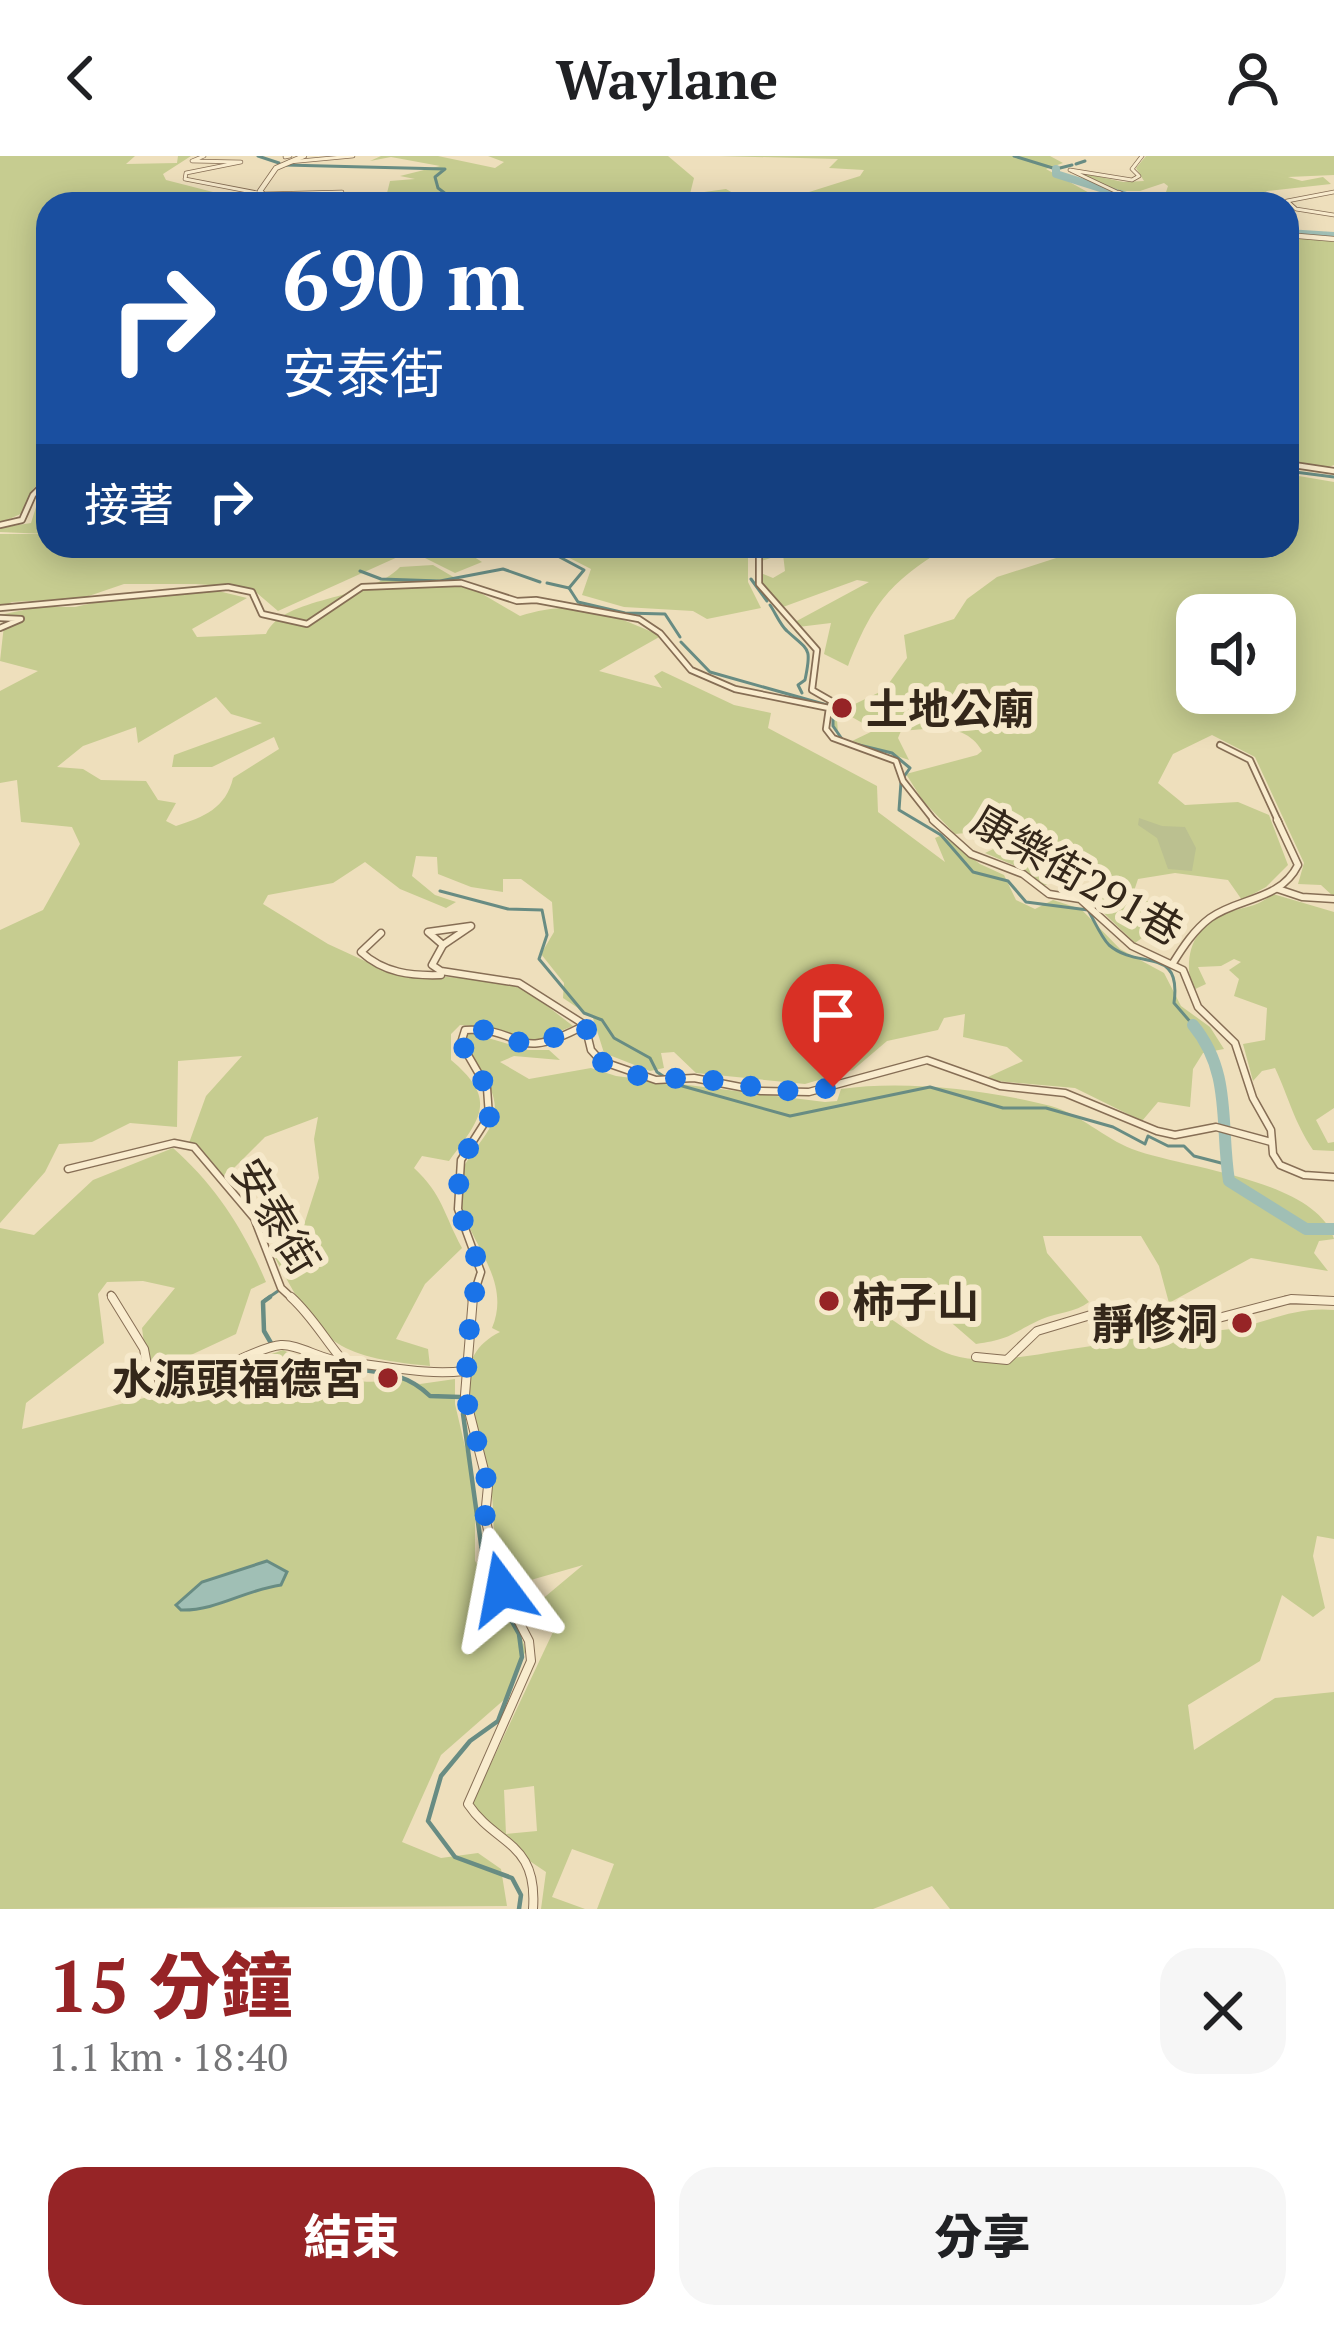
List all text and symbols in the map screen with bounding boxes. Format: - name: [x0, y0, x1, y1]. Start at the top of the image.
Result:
- text: Waylane: [556, 43, 778, 114]
- icon: back: [48, 45, 114, 111]
- icon: person: [1220, 45, 1286, 111]
- text: 690 m: [282, 223, 525, 334]
- icon: right: [84, 240, 240, 396]
- text: 安泰街: [282, 337, 444, 408]
- icon: right: [198, 468, 264, 534]
- text: 接著: [84, 474, 174, 534]
- map controls: [1176, 594, 1296, 714]
- button: sound: [1176, 594, 1296, 714]
- place label: 土地公廟: [866, 680, 1034, 736]
- marker: 土地公廟: [829, 695, 855, 721]
- street label: 康樂街291巷: [962, 791, 1194, 957]
- pin: [782, 964, 884, 1087]
- icon: arrive: [800, 982, 866, 1048]
- street label: 安泰街: [221, 1148, 333, 1284]
- place label: 柿子山: [853, 1273, 979, 1329]
- marker: 柿子山: [816, 1288, 842, 1314]
- place label: 靜修洞: [1092, 1295, 1218, 1351]
- marker: 靜修洞: [1229, 1310, 1255, 1336]
- place label: 水源頭福德宮: [112, 1350, 364, 1406]
- marker: 水源頭福德宮: [375, 1365, 401, 1391]
- position arrow: [439, 1526, 565, 1652]
- text: 15 分鐘: [48, 1937, 293, 2033]
- button: close: [1160, 1948, 1286, 2074]
- text: 1.1 km · 18:40: [48, 2030, 288, 2082]
- button: 結束: [48, 2167, 655, 2305]
- button: 分享: [679, 2167, 1286, 2305]

